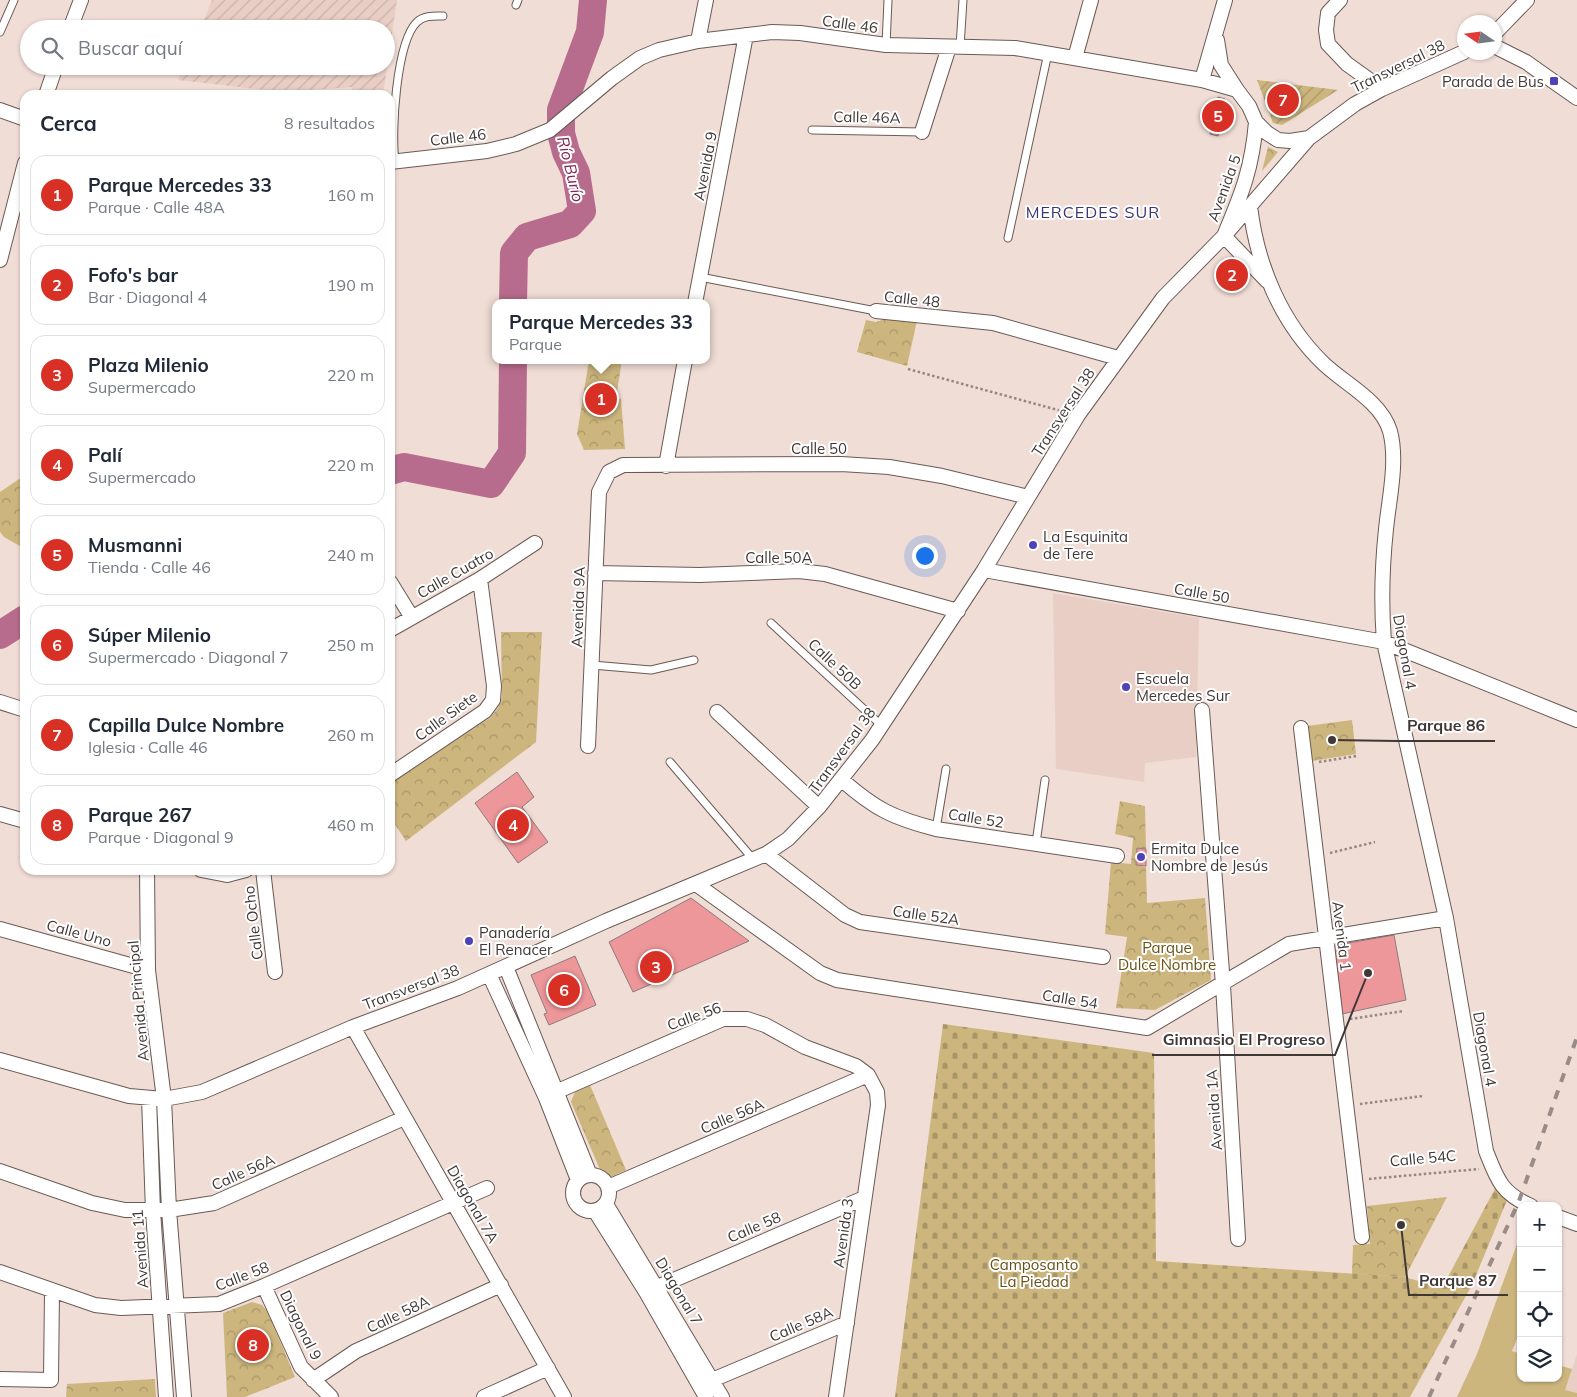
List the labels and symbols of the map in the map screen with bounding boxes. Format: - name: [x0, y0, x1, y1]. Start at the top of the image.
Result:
- street label: Calle 46: [821, 11, 879, 37]
- north arrow: [1457, 15, 1502, 60]
- street label: Transversal 38: [1348, 35, 1448, 97]
- place label: Parada de Bus: [1442, 72, 1544, 91]
- marker: Parada de Bus: [1548, 75, 1560, 87]
- pin: 7: [1267, 81, 1299, 119]
- pin: 5: [1202, 97, 1234, 135]
- street label: Calle 46A: [833, 107, 901, 127]
- street label: Calle 46: [429, 124, 487, 150]
- street label: Avenida 9: [689, 130, 721, 202]
- water label: Río Burío: [553, 134, 589, 204]
- street label: Avenida 5: [1203, 152, 1245, 224]
- district label: MERCEDES SUR: [1026, 202, 1160, 222]
- pin: 2: [1216, 256, 1248, 294]
- street label: Calle 48: [883, 287, 941, 311]
- street label: Transversal 38: [1027, 364, 1099, 460]
- pin: 1: [585, 380, 617, 418]
- street label: Calle 50: [791, 439, 847, 458]
- place label: La Esquinita de Tere: [1043, 527, 1128, 563]
- marker: La Esquinita de Tere: [1027, 539, 1039, 551]
- street label: Calle Cuatro: [413, 543, 497, 603]
- your location: [912, 543, 938, 569]
- street label: Calle 50A: [745, 548, 813, 567]
- street label: Avenida 9A: [567, 566, 589, 648]
- street label: Calle 50: [1173, 579, 1231, 607]
- street label: Diagonal 4: [1389, 613, 1421, 691]
- street label: Calle 50B: [804, 634, 866, 694]
- place label: Escuela Mercedes Sur: [1136, 669, 1230, 705]
- marker: Escuela Mercedes Sur: [1120, 681, 1132, 693]
- street label: Calle Siete: [411, 687, 481, 745]
- street label: Transversal 38: [804, 703, 880, 797]
- callout: Parque 86: [1397, 710, 1495, 741]
- text: Parque 86: [1407, 715, 1485, 735]
- street label: Calle 52: [947, 804, 1005, 832]
- pin: 4: [497, 806, 529, 844]
- place label: Ermita Dulce Nombre de Jesús: [1151, 839, 1268, 875]
- marker: Ermita Dulce Nombre de Jesús: [1135, 851, 1147, 863]
- street label: Calle Ocho: [239, 885, 267, 961]
- street label: Avenida 1: [1328, 900, 1356, 972]
- street label: Calle 52A: [891, 901, 961, 929]
- street label: Calle Uno: [44, 915, 114, 951]
- place label: Panadería El Renacer: [479, 923, 553, 959]
- marker: Panadería El Renacer: [463, 935, 475, 947]
- park label: Parque Dulce Nombre: [1118, 938, 1216, 974]
- street label: Avenida Principal: [123, 940, 153, 1062]
- pin: 3: [640, 948, 672, 986]
- street label: Transversal 38: [360, 960, 462, 1014]
- pin: 6: [548, 971, 580, 1009]
- street label: Calle 54: [1041, 985, 1099, 1013]
- street label: Calle 56: [664, 997, 724, 1035]
- street label: Diagonal 4: [1469, 1010, 1501, 1088]
- callout: Gimnasio El Progreso: [1152, 1024, 1335, 1055]
- text: Gimnasio El Progreso: [1163, 1029, 1325, 1049]
- street label: Avenida 1A: [1202, 1069, 1226, 1151]
- street label: Calle 56A: [697, 1094, 767, 1138]
- street label: Calle 54C: [1389, 1146, 1457, 1170]
- street label: Calle 56A: [208, 1150, 278, 1194]
- street label: Diagonal 7A: [443, 1162, 503, 1246]
- street label: Avenida 3: [829, 1197, 857, 1269]
- street label: Calle 58: [724, 1207, 784, 1247]
- street label: Avenida 11: [128, 1209, 152, 1289]
- street label: Diagonal 7: [651, 1254, 707, 1328]
- park label: Camposanto La Piedad: [990, 1255, 1078, 1291]
- street label: Calle 58: [212, 1257, 272, 1295]
- callout: Parque 87: [1409, 1264, 1508, 1295]
- text: Parque 87: [1419, 1270, 1497, 1290]
- street label: Diagonal 9: [276, 1287, 326, 1363]
- street label: Calle 58A: [364, 1291, 432, 1337]
- street label: Calle 58A: [766, 1302, 836, 1346]
- pin: 8: [237, 1326, 269, 1364]

